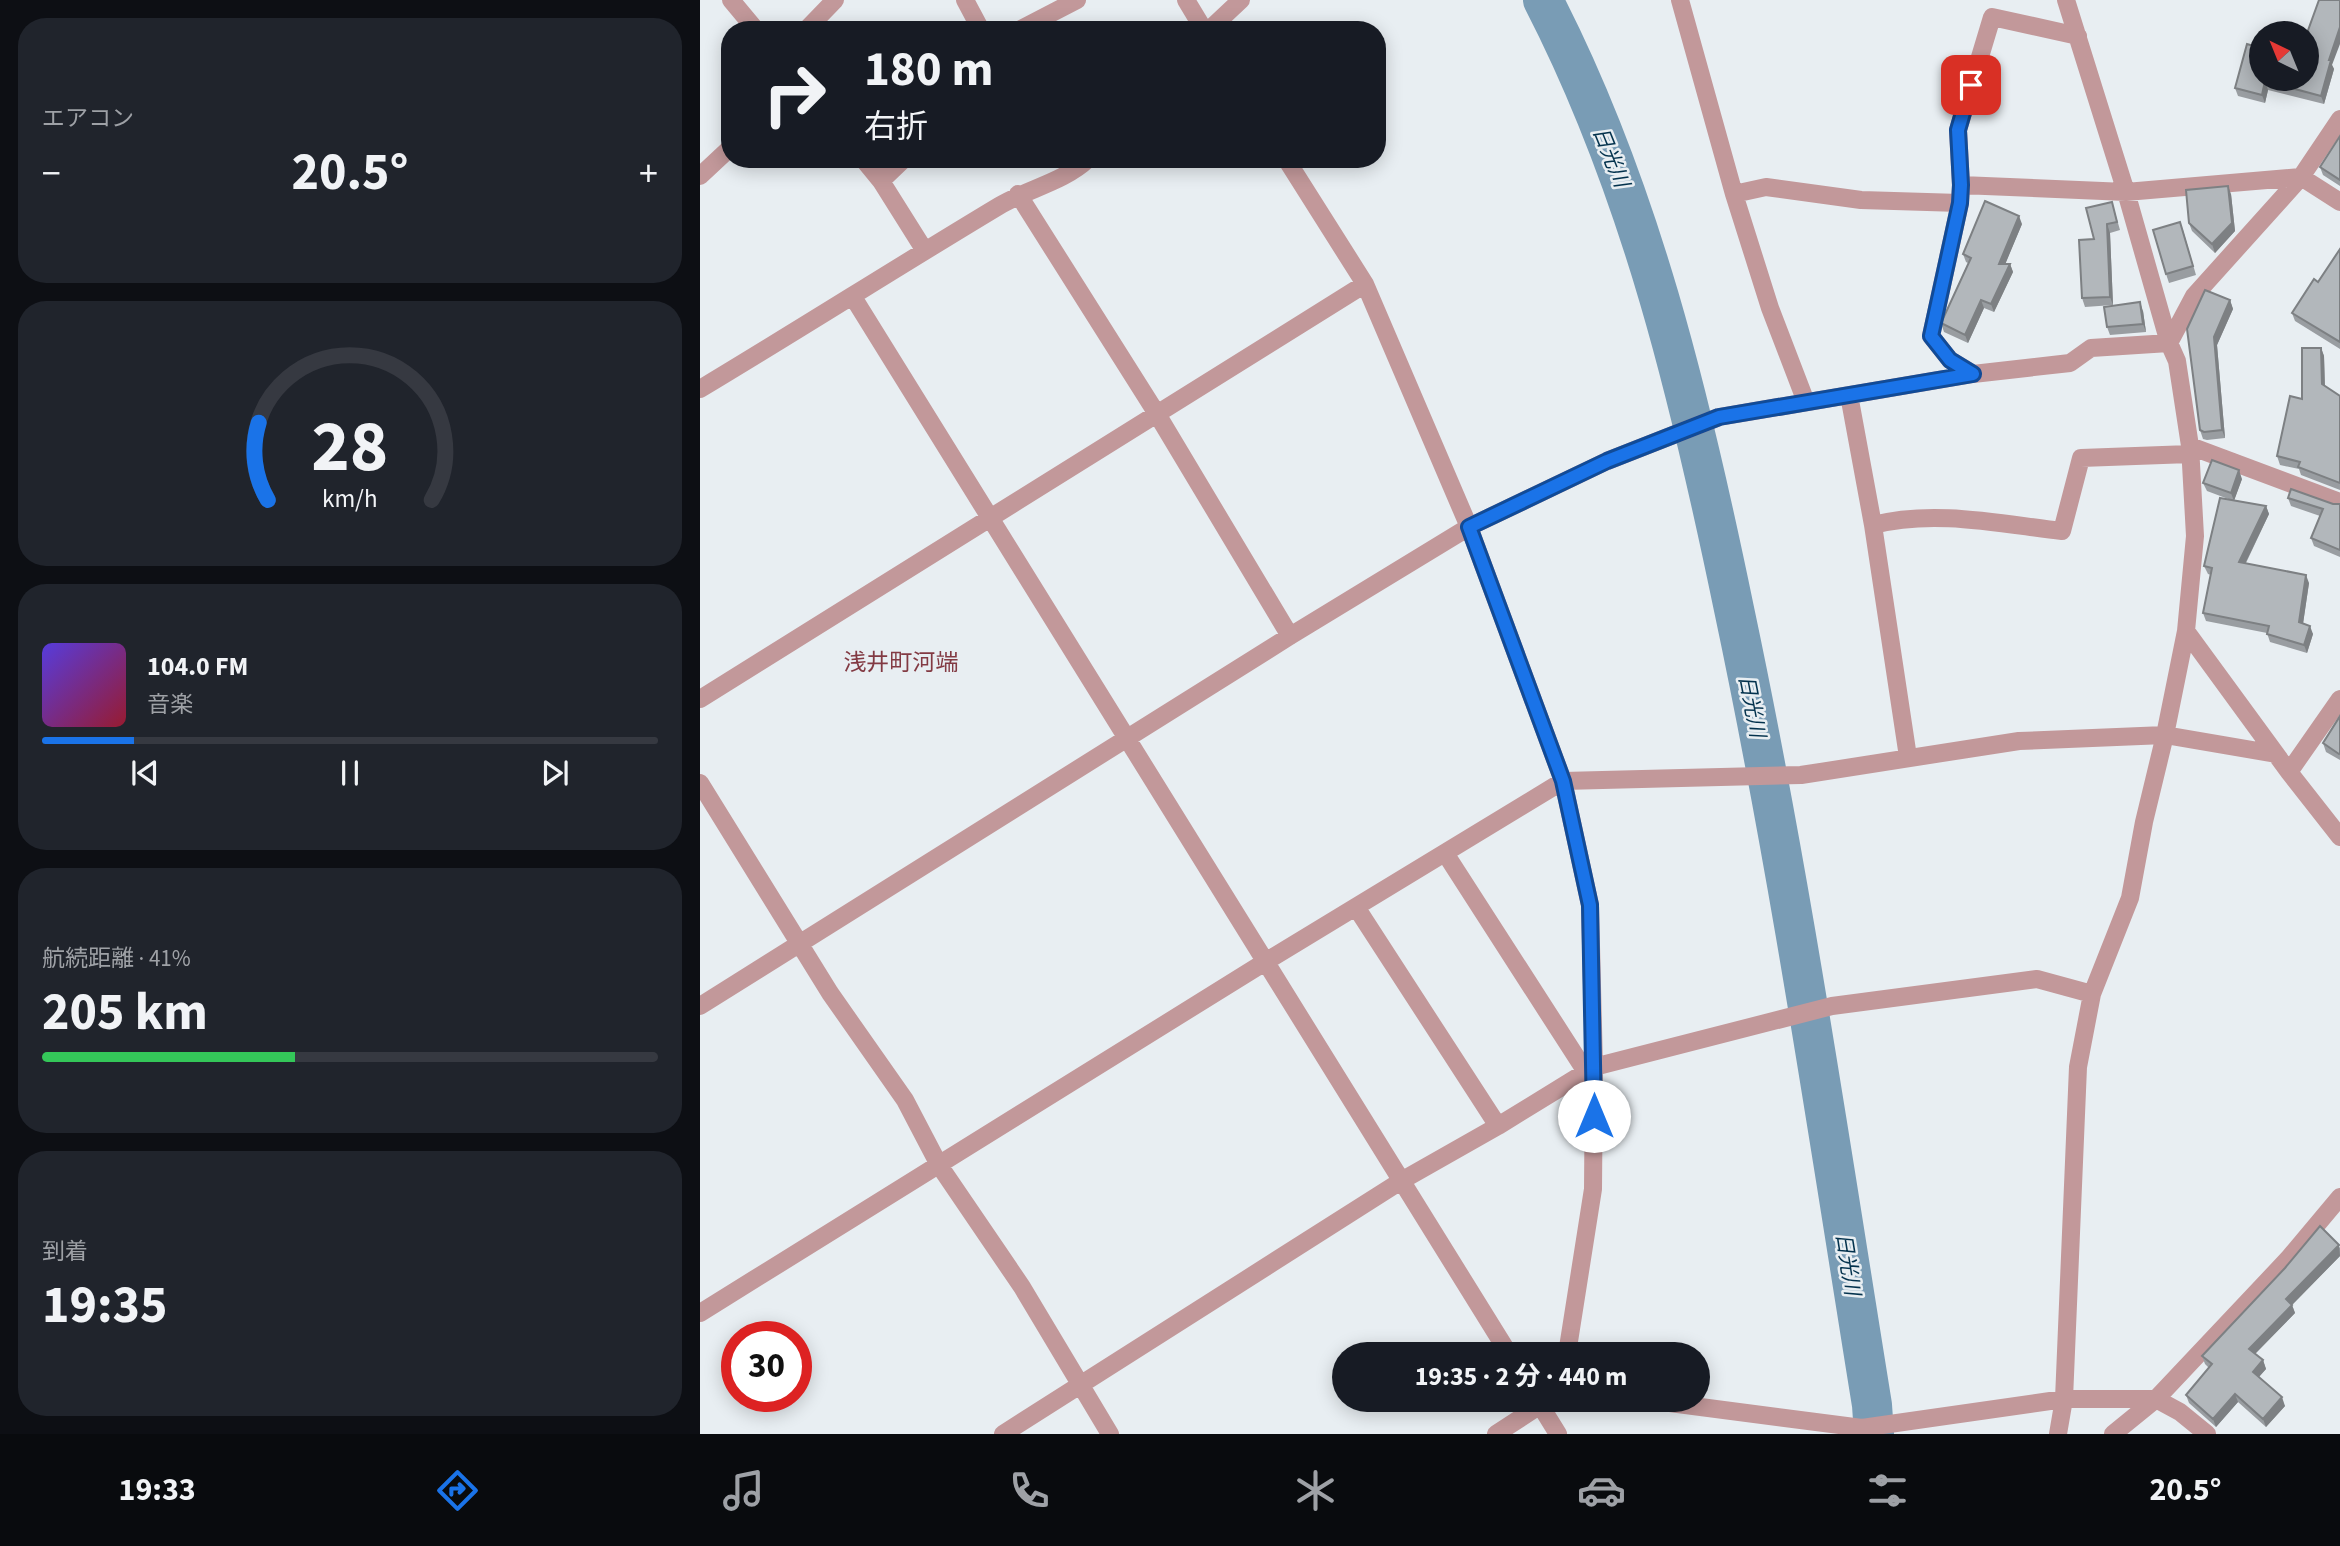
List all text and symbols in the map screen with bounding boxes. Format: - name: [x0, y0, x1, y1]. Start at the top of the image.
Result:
- north arrow: [2249, 21, 2319, 91]
- map controls: [2249, 21, 2319, 91]
- text: 180 m: [864, 35, 993, 105]
- icon: right: [749, 49, 840, 140]
- pin: [1941, 55, 2001, 115]
- icon: arrive: [1952, 66, 1990, 104]
- text: エアコン: [42, 102, 134, 135]
- text: 右折: [864, 104, 928, 150]
- water label: 日光川: [1585, 122, 1637, 194]
- text: 20.5°: [292, 136, 408, 210]
- text: −: [42, 147, 61, 201]
- text: +: [639, 147, 658, 201]
- text: 28: [312, 395, 388, 499]
- text: km/h: [322, 481, 378, 517]
- district label: 浅井町河端: [844, 646, 959, 679]
- text: 104.0 FM: [147, 648, 248, 685]
- water label: 日光川: [1731, 672, 1773, 742]
- text: 音楽: [147, 688, 193, 721]
- icon: previous: [126, 754, 164, 792]
- icon: pause: [331, 754, 369, 792]
- icon: next: [536, 754, 574, 792]
- text: 航続距離 · 41%: [42, 942, 191, 975]
- text: 205 km: [42, 976, 208, 1050]
- position arrow: [1557, 1079, 1631, 1153]
- water label: 日光川: [1828, 1231, 1868, 1299]
- text: 到着: [42, 1235, 88, 1268]
- text: 19:35: [42, 1269, 167, 1343]
- speed limit sign: 30: [721, 1321, 812, 1412]
- text: 19:35 · 2 分 · 440 m: [1415, 1358, 1627, 1395]
- icon: directions: [433, 1466, 482, 1515]
- icon: music: [719, 1466, 768, 1515]
- icon: phone: [1005, 1466, 1054, 1515]
- icon: climate: [1291, 1466, 1340, 1515]
- icon: car: [1577, 1466, 1626, 1515]
- icon: filters: [1863, 1466, 1912, 1515]
- text: 19:33: [119, 1467, 196, 1513]
- text: 20.5°: [2149, 1467, 2221, 1513]

